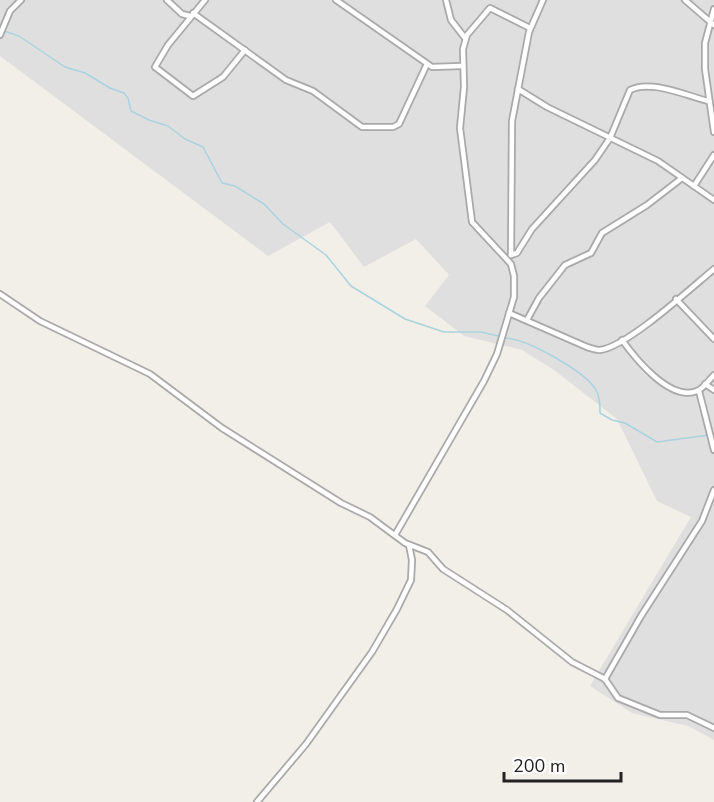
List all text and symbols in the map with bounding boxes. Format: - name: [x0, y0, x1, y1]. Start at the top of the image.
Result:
- scale bar: [504, 745, 621, 783]
- text: 200 m: [513, 754, 565, 778]

